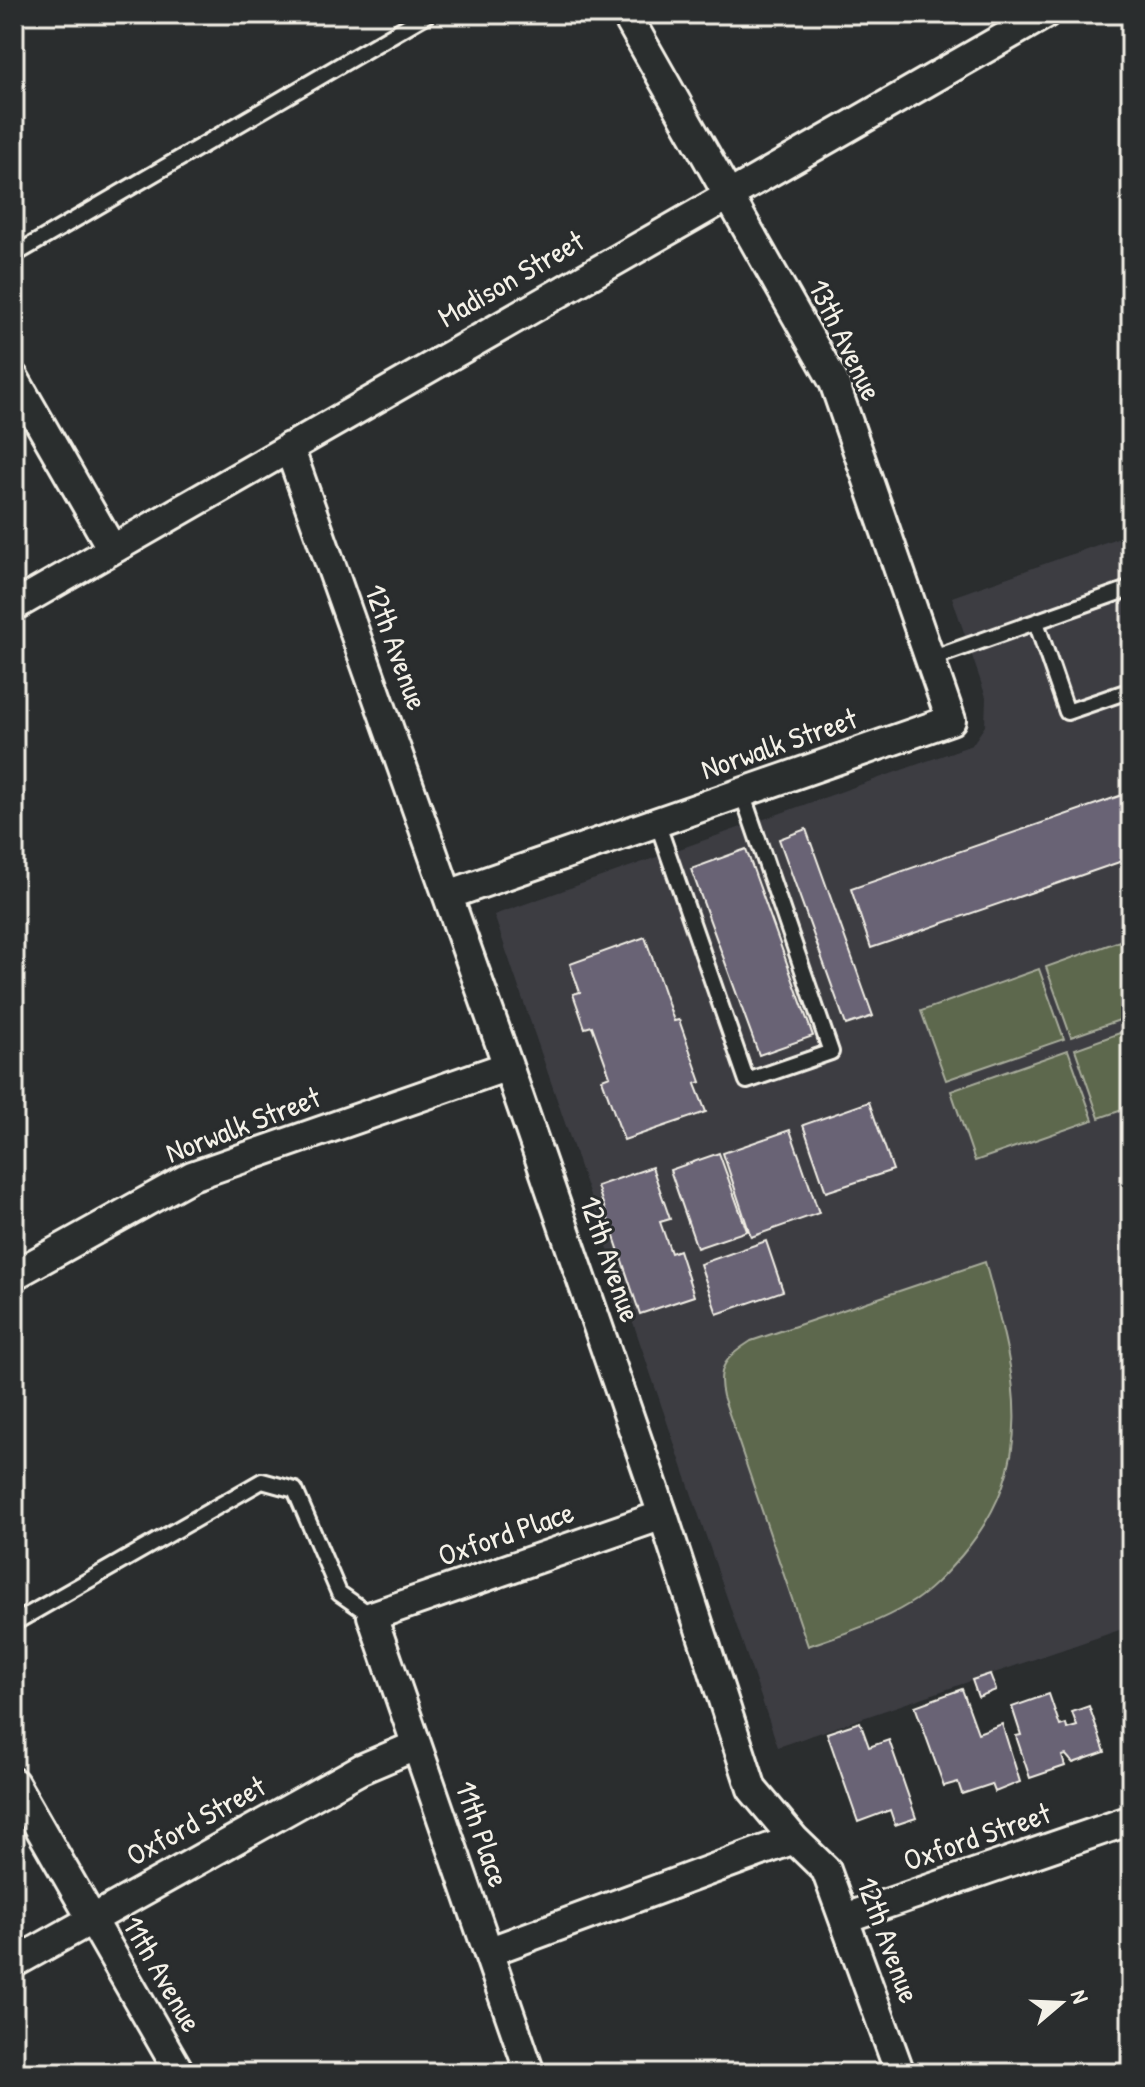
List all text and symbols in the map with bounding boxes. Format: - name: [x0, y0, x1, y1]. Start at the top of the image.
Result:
- street label: Madison Street: [430, 220, 591, 336]
- street label: 13th Avenue: [799, 272, 892, 407]
- street label: 12th Avenue: [356, 578, 438, 715]
- street label: Norwalk Street: [695, 697, 863, 788]
- street label: Norwalk Street: [160, 1076, 326, 1172]
- street label: 12th Avenue: [571, 1190, 651, 1327]
- street label: Oxford Place: [433, 1491, 579, 1575]
- street label: Oxford Street: [119, 1765, 273, 1875]
- street label: 11th Place: [446, 1775, 520, 1892]
- street label: Oxford Street: [898, 1792, 1056, 1880]
- street label: 12th Avenue: [848, 1871, 930, 2008]
- street label: 11th Avenue: [114, 1908, 212, 2039]
- north arrow: [1021, 1963, 1101, 2043]
- text: N: [1064, 1986, 1096, 2007]

